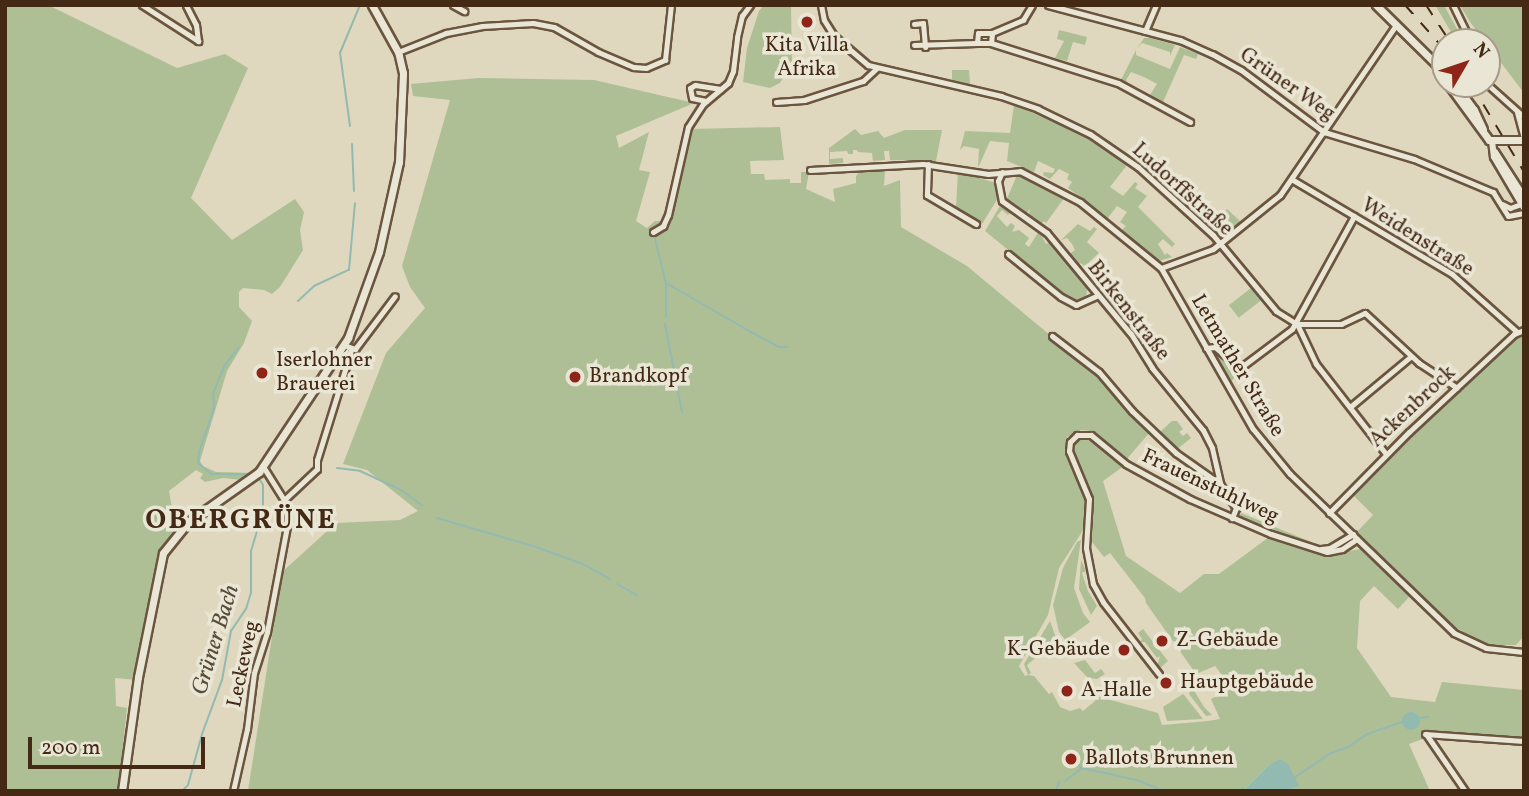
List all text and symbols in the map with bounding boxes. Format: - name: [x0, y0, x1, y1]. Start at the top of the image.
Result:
- marker: Kita Villa Afrika: [799, 14, 815, 30]
- north arrow: [1431, 28, 1501, 98]
- place label: Kita Villa Afrika: [764, 33, 850, 83]
- text: N: [1466, 37, 1495, 65]
- street label: Grüner Weg: [1234, 43, 1340, 127]
- street label: Ludorffstraße: [1126, 138, 1238, 242]
- street label: Weidenstraße: [1356, 193, 1478, 283]
- street label: Birkenstraße: [1081, 256, 1175, 366]
- street label: Letmather Straße: [1185, 290, 1289, 442]
- place label: Iserlohner Brauerei: [276, 348, 372, 398]
- street label: Ackenbrock: [1365, 361, 1461, 453]
- place label: Brandkopf: [589, 364, 687, 390]
- marker: Iserlohner Brauerei: [254, 365, 270, 381]
- marker: Brandkopf: [567, 369, 583, 385]
- street label: Frauenstuhlweg: [1137, 444, 1283, 530]
- district label: OBERGRÜNE: [146, 504, 336, 538]
- water label: Grüner Bach: [186, 582, 246, 698]
- street label: Leckeweg: [223, 618, 265, 710]
- place label: Z-Gebäude: [1176, 628, 1279, 654]
- marker: Z-Gebäude: [1154, 633, 1170, 649]
- place label: K-Gebäude: [1007, 637, 1110, 663]
- marker: K-Gebäude: [1116, 642, 1132, 658]
- place label: Hauptgebäude: [1180, 670, 1314, 696]
- marker: Hauptgebäude: [1158, 675, 1174, 691]
- place label: A-Halle: [1081, 678, 1152, 704]
- marker: A-Halle: [1059, 683, 1075, 699]
- scale bar: [32, 722, 208, 766]
- text: 200 m: [41, 734, 101, 763]
- place label: Ballots Brunnen: [1085, 746, 1234, 772]
- marker: Ballots Brunnen: [1063, 751, 1079, 767]

